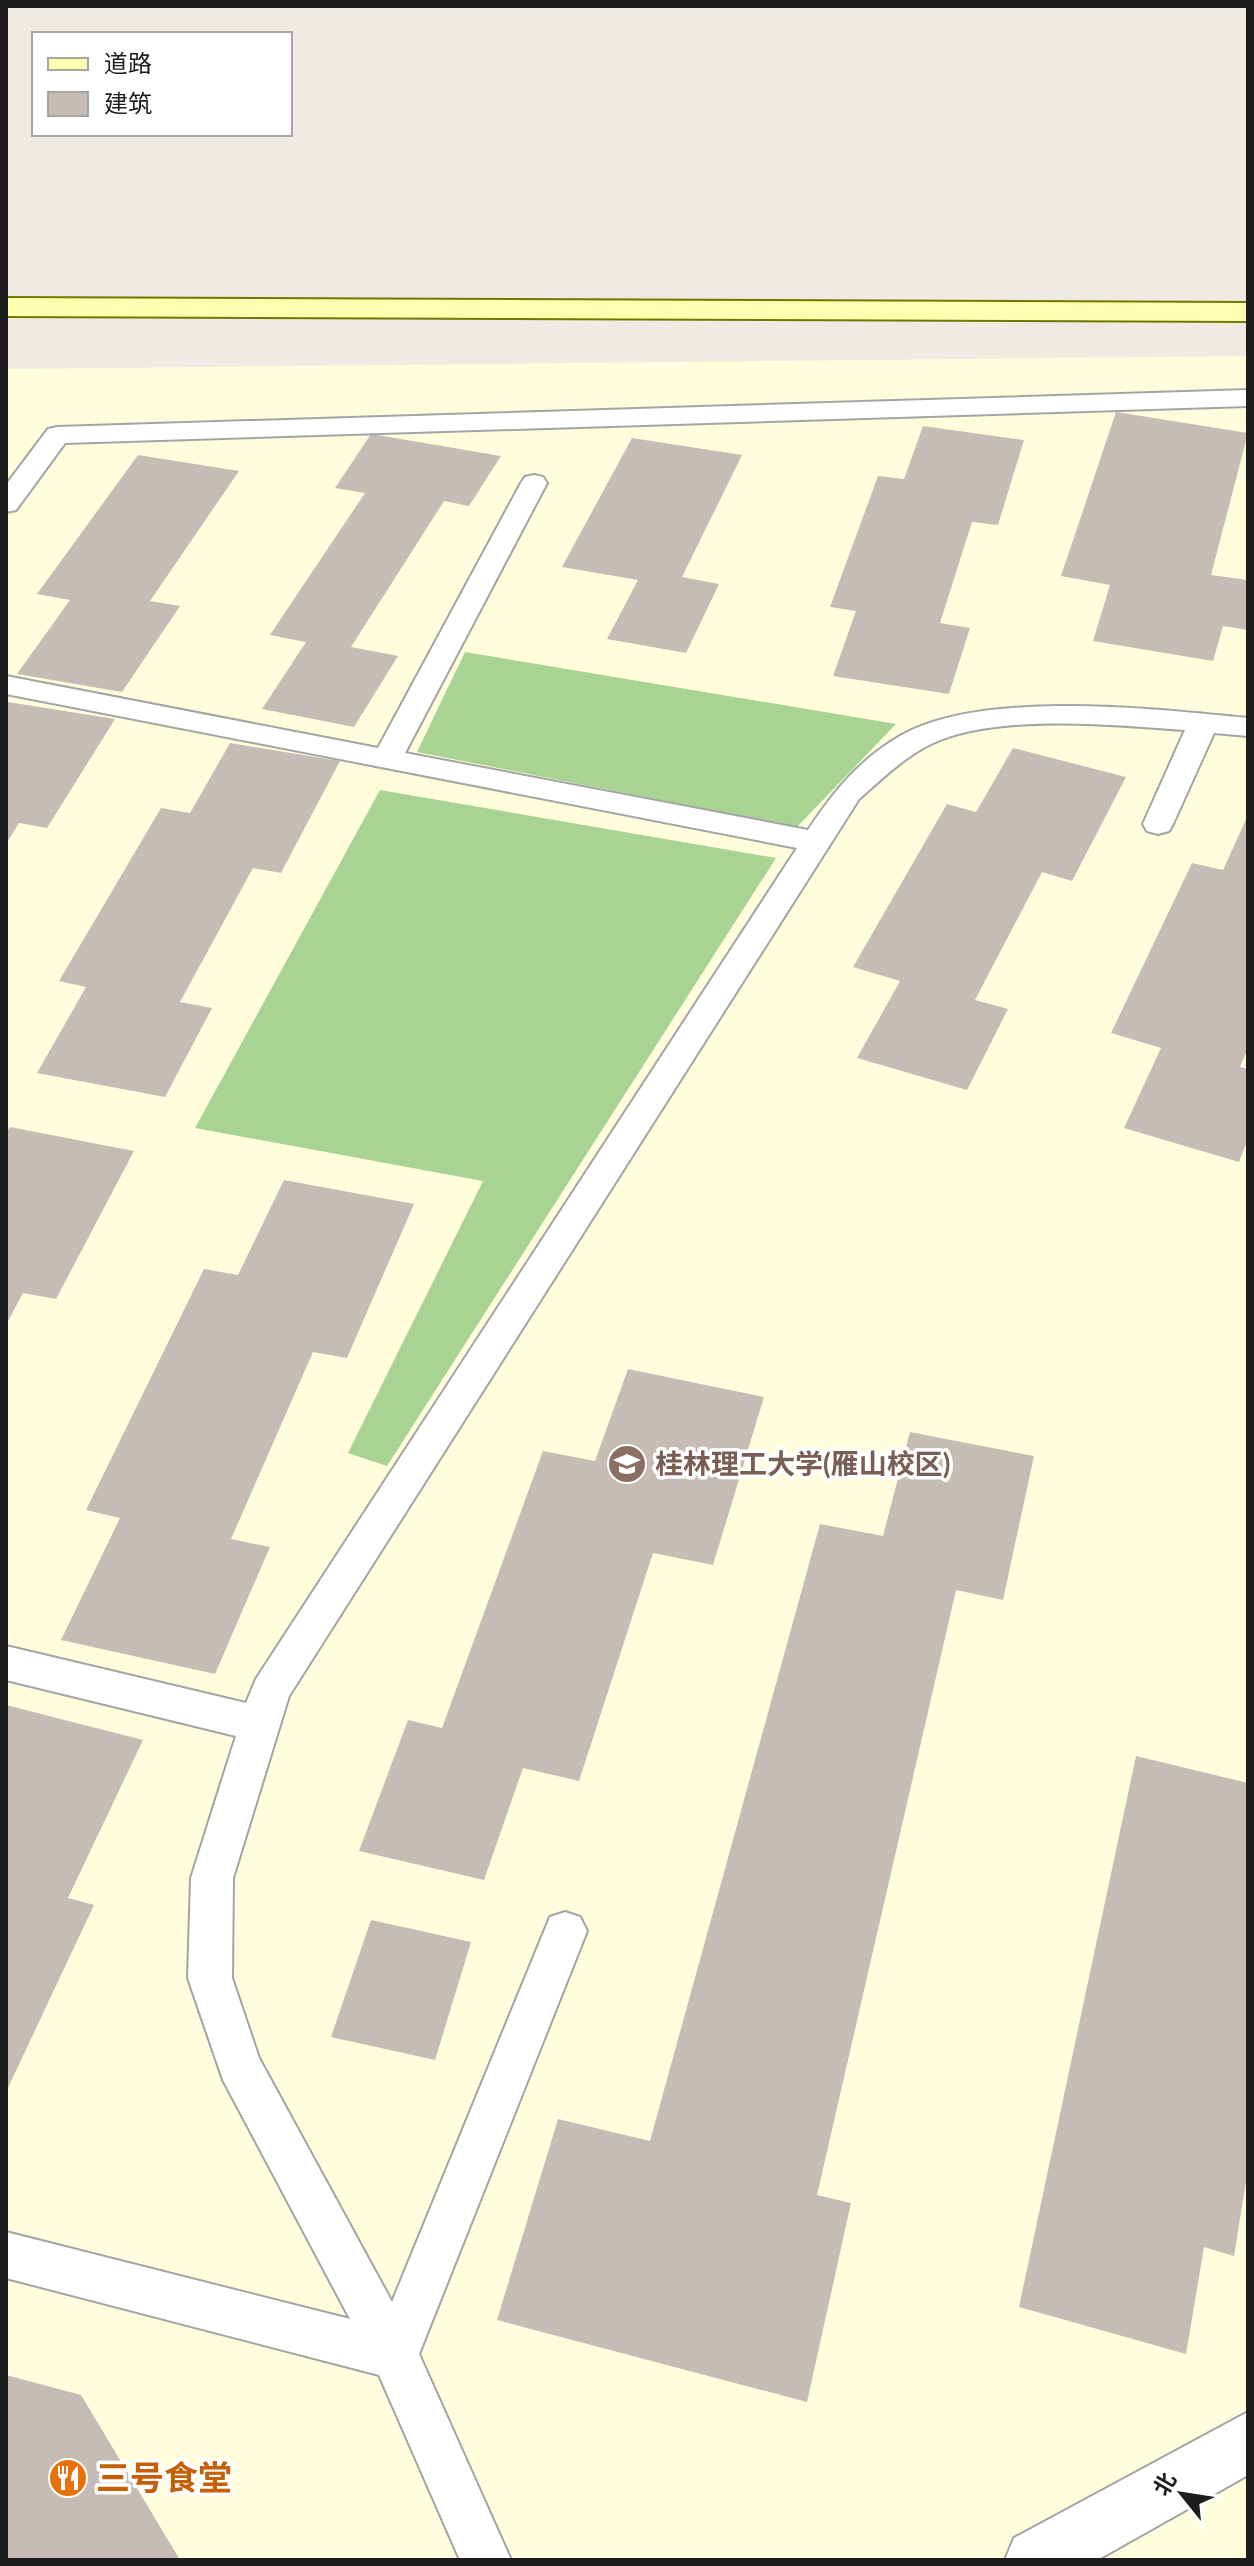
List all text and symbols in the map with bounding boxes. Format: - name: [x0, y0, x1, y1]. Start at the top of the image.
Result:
- legend: [32, 32, 292, 136]
- text: 道路: [104, 48, 152, 77]
- text: 建筑: [104, 88, 152, 117]
- school or university icon: 桂林理工大学(雁山校区): [606, 1443, 648, 1485]
- place label: 桂林理工大学(雁山校区): [655, 1446, 950, 1480]
- north arrow: [1142, 2454, 1222, 2534]
- place label: 三号食堂: [96, 2456, 232, 2497]
- restaurant icon: 三号食堂: [47, 2457, 89, 2499]
- text: 北: [1147, 2467, 1181, 2500]

